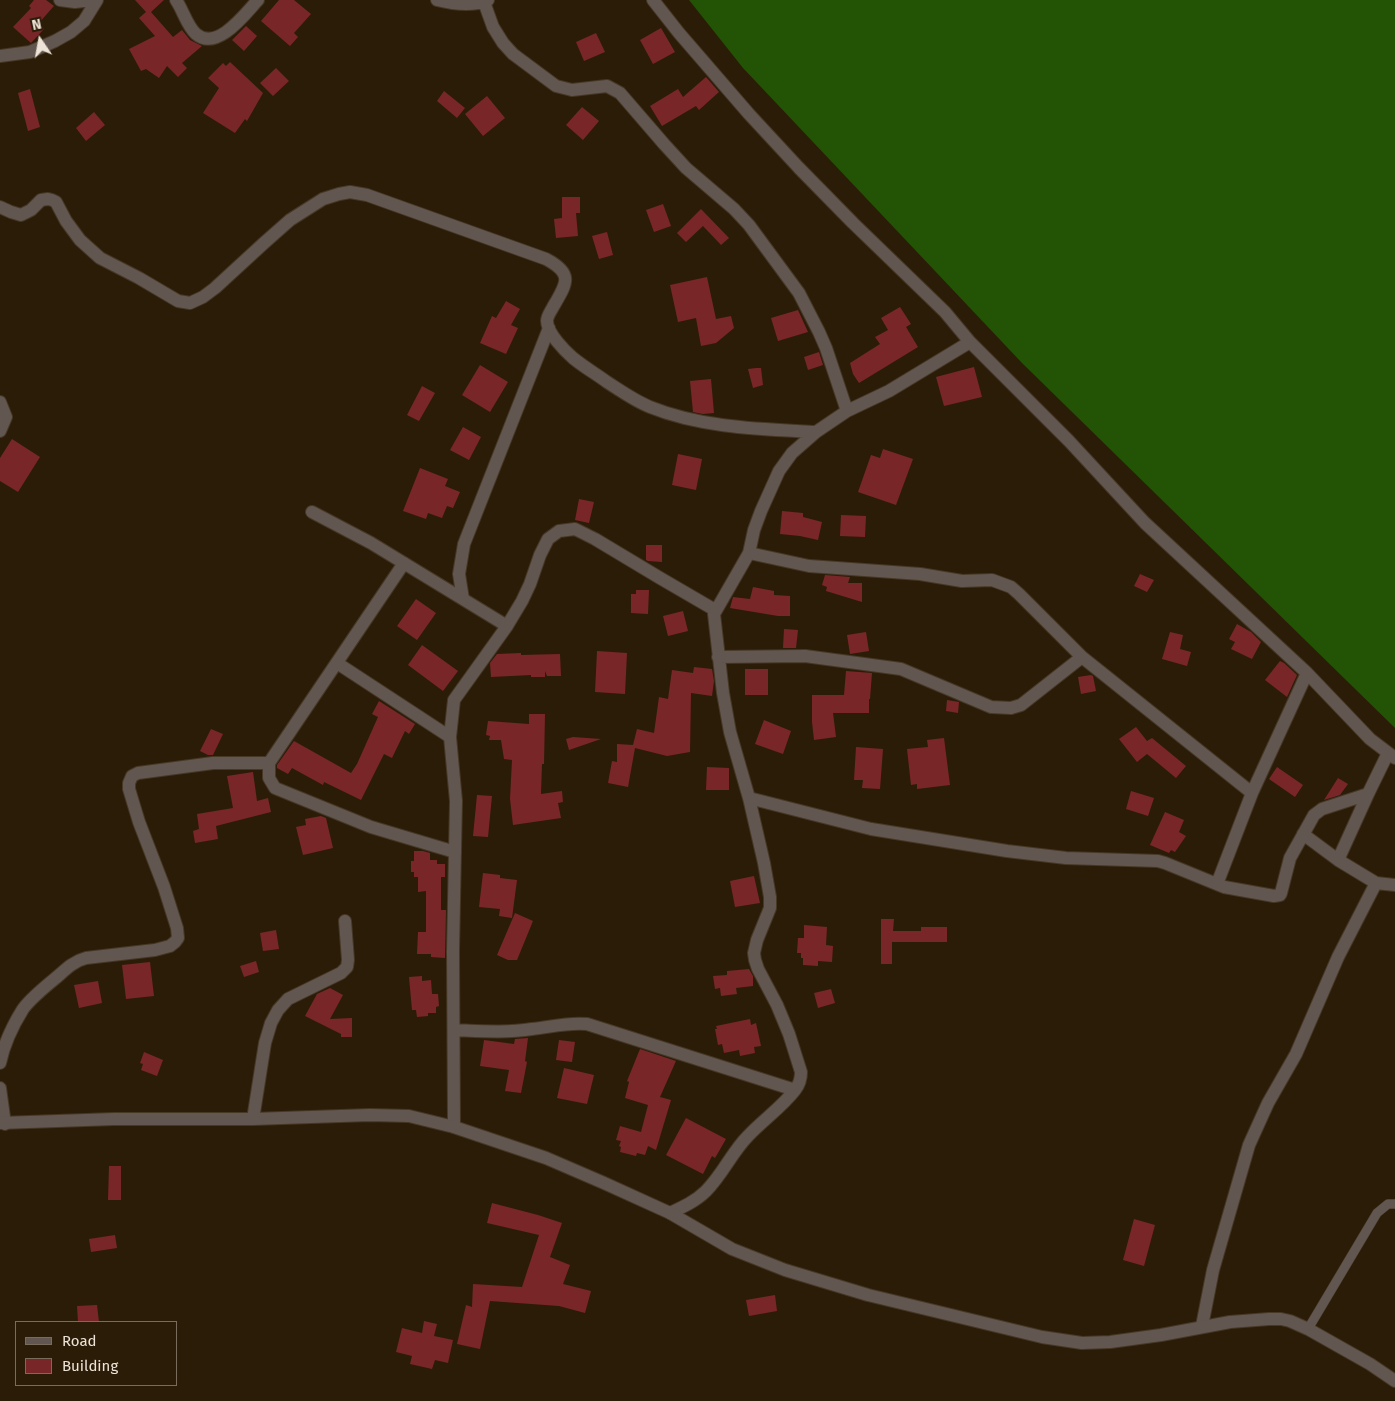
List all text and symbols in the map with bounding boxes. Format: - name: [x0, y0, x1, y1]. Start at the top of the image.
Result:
- north arrow: [15, 15, 65, 65]
- text: N: [30, 16, 43, 34]
- legend: [15, 1321, 178, 1386]
- text: Road: [62, 1332, 97, 1350]
- text: Building: [62, 1357, 118, 1375]

